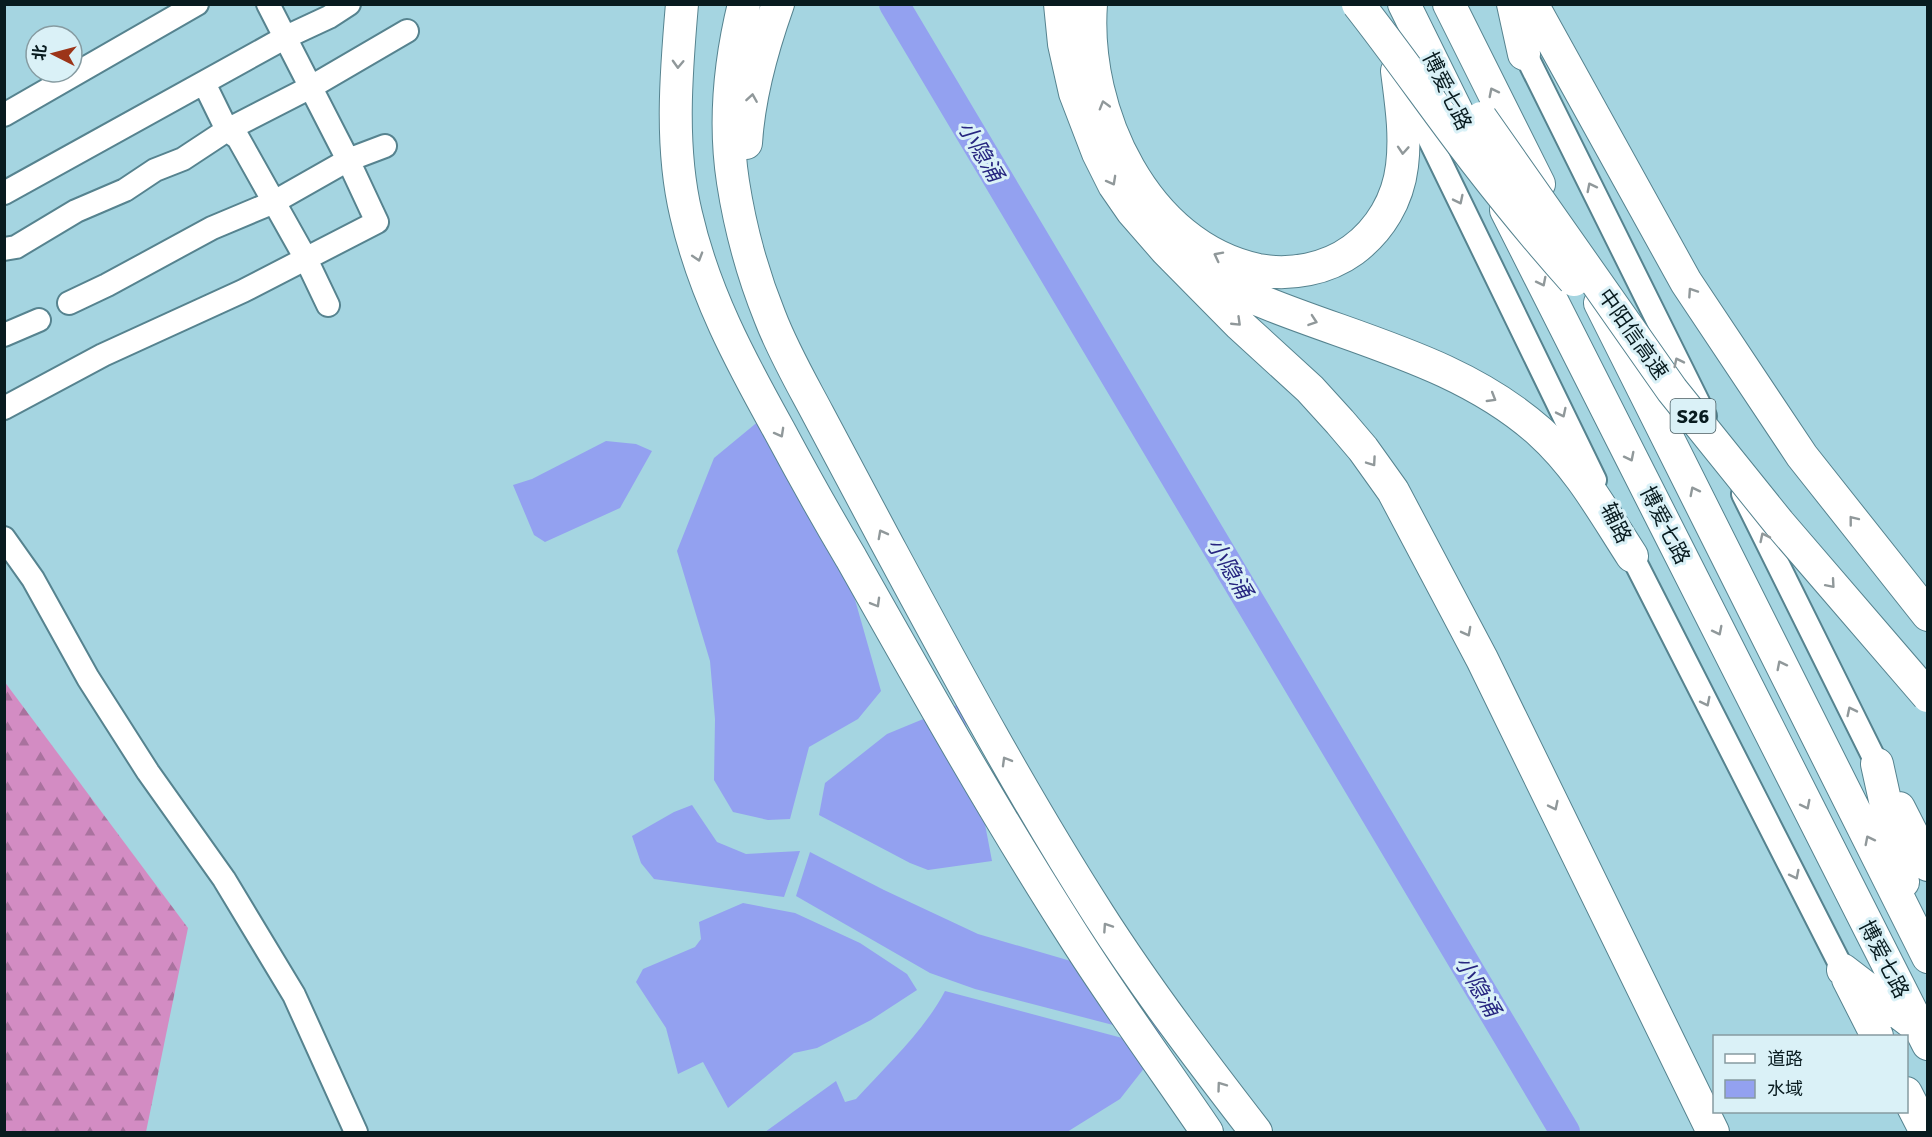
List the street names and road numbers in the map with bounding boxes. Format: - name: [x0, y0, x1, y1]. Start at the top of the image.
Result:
- street label: 博爱七路: [1417, 48, 1477, 134]
- street label: 中阳信高速: [1592, 284, 1674, 384]
- road number: S26: [1670, 399, 1716, 433]
- street label: 博爱七路: [1634, 482, 1696, 568]
- street label: 辅路: [1595, 498, 1637, 548]
- street label: 博爱七路: [1853, 916, 1915, 1002]

